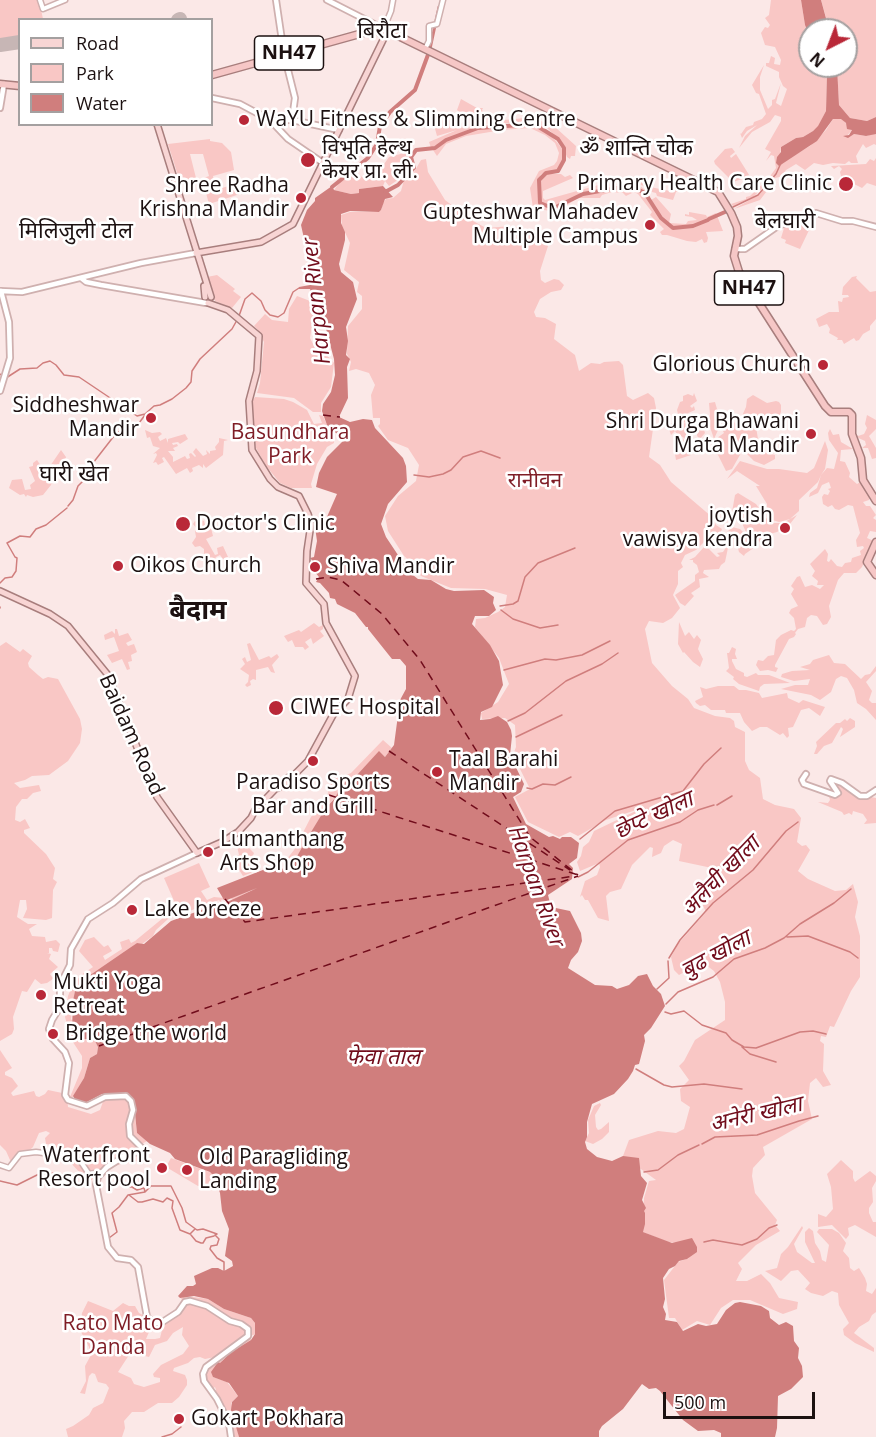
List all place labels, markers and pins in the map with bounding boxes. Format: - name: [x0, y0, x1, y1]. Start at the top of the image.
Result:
- place label: WaYU Fitness & Slimming Centre: [256, 107, 576, 133]
- marker: WaYU Fitness & Slimming Centre: [237, 113, 251, 127]
- place label: विभूति हेल्थ केयर प्रा. ली.: [322, 135, 418, 185]
- marker: विभूति हेल्थ केयर प्रा. ली.: [299, 151, 317, 169]
- place label: Primary Health Care Clinic: [577, 171, 832, 197]
- place label: Shree Radha Krishna Mandir: [139, 173, 289, 223]
- marker: Primary Health Care Clinic: [837, 175, 855, 193]
- marker: Shree Radha Krishna Mandir: [294, 191, 308, 205]
- place label: Gupteshwar Mahadev Multiple Campus: [423, 200, 638, 250]
- marker: Gupteshwar Mahadev Multiple Campus: [643, 218, 657, 232]
- place label: Glorious Church: [652, 352, 811, 378]
- marker: Glorious Church: [816, 358, 830, 372]
- place label: Siddheshwar Mandir: [12, 393, 139, 443]
- place label: Shri Durga Bhawani Mata Mandir: [606, 409, 799, 459]
- marker: Siddheshwar Mandir: [144, 411, 158, 425]
- marker: Shri Durga Bhawani Mata Mandir: [804, 427, 818, 441]
- place label: joytish vawisya kendra: [623, 503, 773, 553]
- place label: Doctor's Clinic: [196, 511, 335, 537]
- marker: Doctor's Clinic: [174, 515, 192, 533]
- marker: joytish vawisya kendra: [778, 521, 792, 535]
- place label: Oikos Church: [130, 553, 261, 579]
- place label: Shiva Mandir: [327, 554, 454, 580]
- marker: Oikos Church: [111, 559, 125, 573]
- marker: Shiva Mandir: [308, 560, 322, 574]
- place label: CIWEC Hospital: [290, 695, 440, 721]
- marker: CIWEC Hospital: [267, 699, 285, 717]
- place label: Taal Barahi Mandir: [449, 747, 558, 797]
- marker: Paradiso Sports Bar and Grill: [306, 754, 320, 768]
- marker: Taal Barahi Mandir: [430, 765, 444, 779]
- place label: Paradiso Sports Bar and Grill: [236, 770, 390, 820]
- place label: Lumanthang Arts Shop: [220, 827, 344, 877]
- marker: Lumanthang Arts Shop: [201, 845, 215, 859]
- place label: Lake breeze: [144, 897, 262, 923]
- marker: Lake breeze: [125, 903, 139, 917]
- place label: Mukti Yoga Retreat: [53, 970, 161, 1020]
- marker: Mukti Yoga Retreat: [34, 988, 48, 1002]
- place label: Bridge the world: [65, 1021, 227, 1047]
- marker: Bridge the world: [46, 1027, 60, 1041]
- place label: Waterfront Resort pool: [38, 1143, 150, 1193]
- place label: Old Paragliding Landing: [199, 1145, 348, 1195]
- marker: Waterfront Resort pool: [155, 1161, 169, 1175]
- marker: Old Paragliding Landing: [180, 1163, 194, 1177]
- place label: Gokart Pokhara: [191, 1406, 344, 1432]
- marker: Gokart Pokhara: [172, 1412, 186, 1426]

